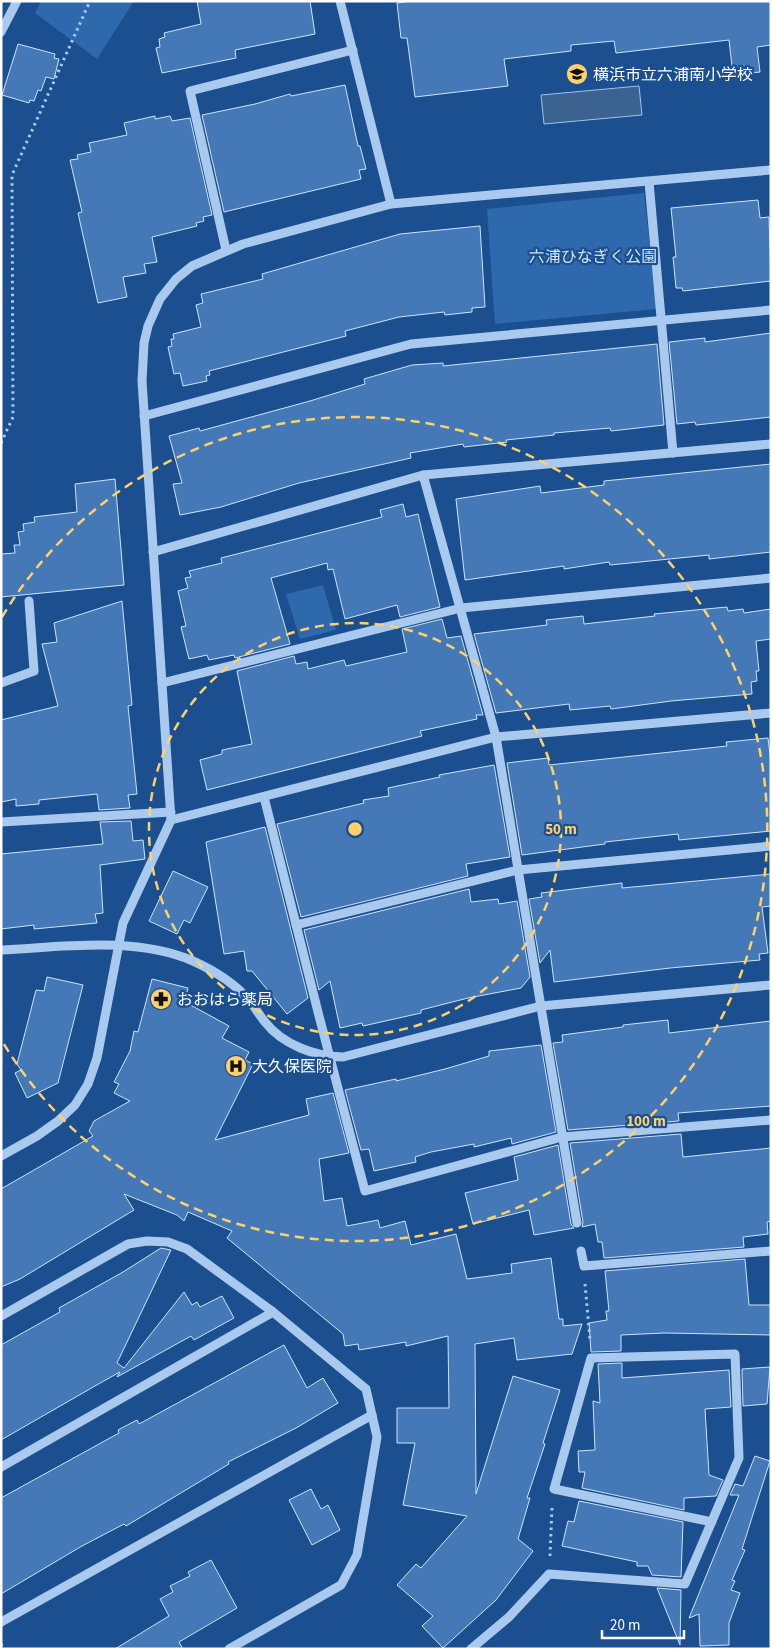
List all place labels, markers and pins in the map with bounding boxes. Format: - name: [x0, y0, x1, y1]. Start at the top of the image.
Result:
- school or university icon: 横浜市立六浦南小学校: [565, 62, 589, 86]
- place label: 横浜市立六浦南小学校: [593, 64, 753, 86]
- centre of rings: [346, 820, 364, 838]
- pharmacy icon: おおはら薬局: [149, 987, 173, 1011]
- place label: おおはら薬局: [177, 989, 273, 1011]
- hospital icon: 大久保医院: [224, 1054, 248, 1078]
- place label: 大久保医院: [252, 1056, 332, 1078]

